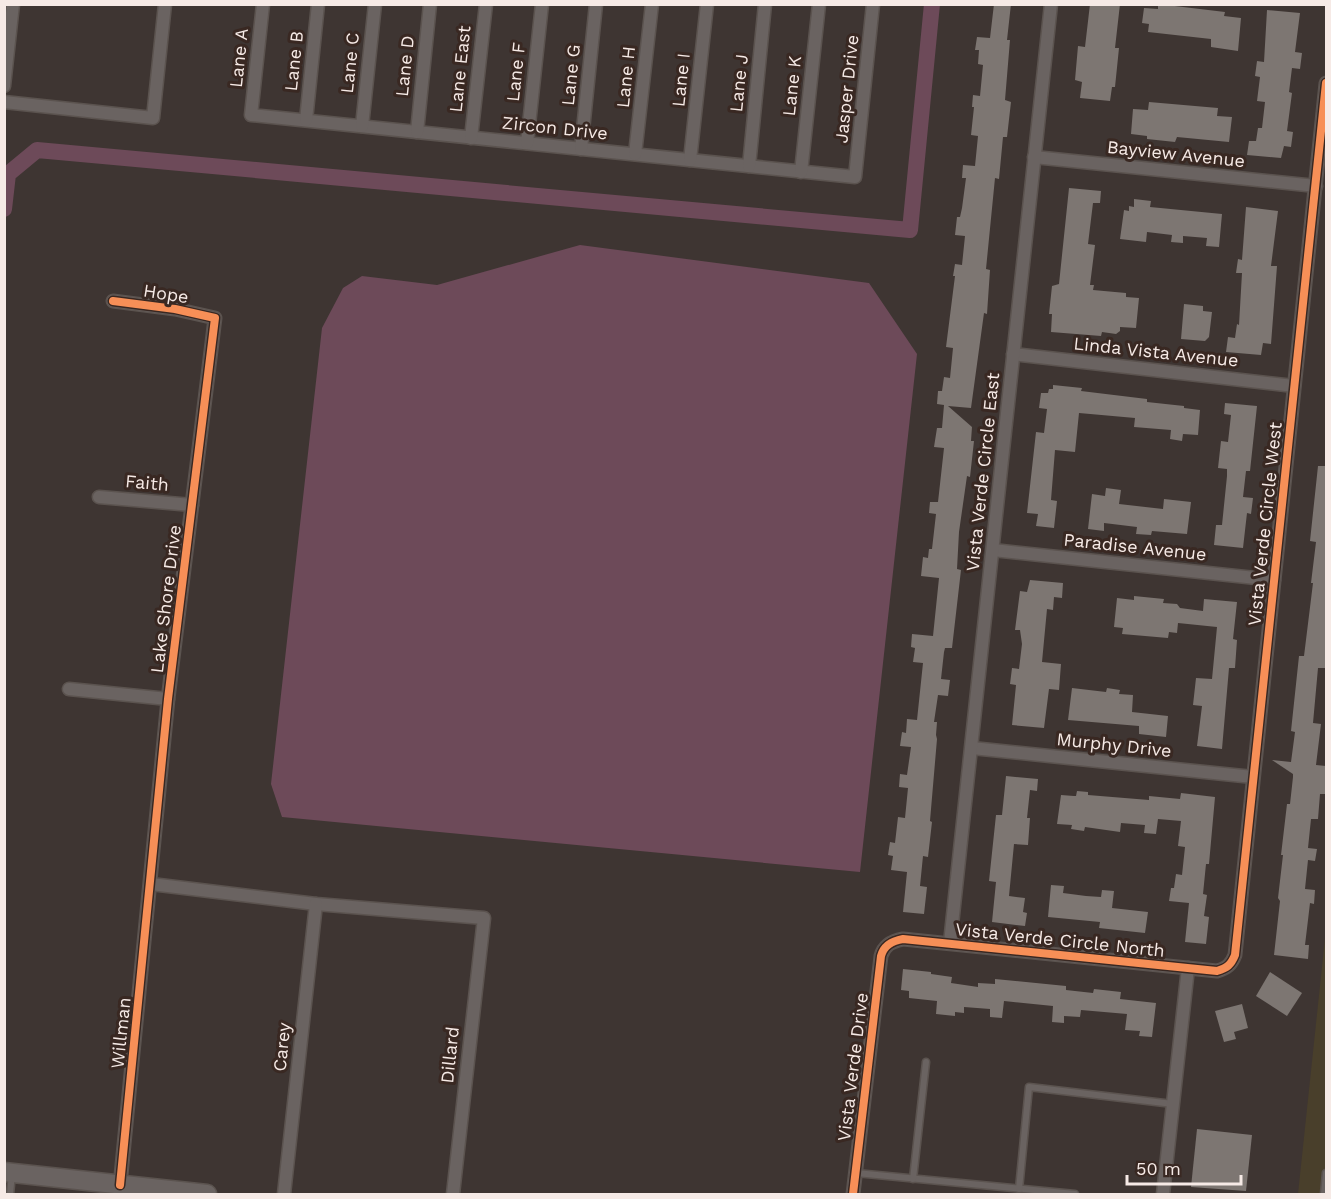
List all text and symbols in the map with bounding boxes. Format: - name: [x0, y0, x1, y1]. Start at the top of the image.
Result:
- street label: Lane East: [444, 24, 475, 113]
- street label: Lane A: [225, 27, 252, 89]
- street label: Lane B: [280, 30, 307, 92]
- street label: Lane C: [336, 32, 363, 94]
- street label: Lane D: [391, 34, 418, 98]
- street label: Jasper Drive: [830, 34, 863, 144]
- street label: Lane F: [502, 41, 529, 103]
- street label: Lane G: [557, 43, 584, 107]
- street label: Lane H: [612, 45, 639, 109]
- street label: Lane I: [667, 52, 694, 108]
- street label: Lane J: [725, 53, 752, 113]
- street label: Lane K: [778, 55, 805, 117]
- street label: Zircon Drive: [501, 112, 609, 143]
- street label: Bayview Avenue: [1106, 136, 1246, 171]
- street label: Hope: [142, 280, 190, 307]
- street label: Linda Vista Avenue: [1073, 332, 1240, 371]
- street label: Vista Verde Circle East: [962, 371, 1003, 572]
- street label: Vista Verde Circle West: [1243, 421, 1286, 627]
- street label: Faith: [124, 470, 170, 495]
- street label: Lake Shore Drive: [146, 524, 185, 674]
- street label: Paradise Avenue: [1063, 529, 1207, 564]
- street label: Murphy Drive: [1055, 728, 1173, 761]
- street label: Vista Verde Circle North: [954, 918, 1166, 961]
- street label: Vista Verde Drive: [833, 991, 872, 1142]
- street label: Willman: [106, 996, 135, 1070]
- street label: Carey: [269, 1021, 295, 1072]
- street label: Dillard: [436, 1025, 463, 1085]
- scale bar: [1127, 1148, 1241, 1186]
- text: 50 m: [1136, 1158, 1181, 1179]

